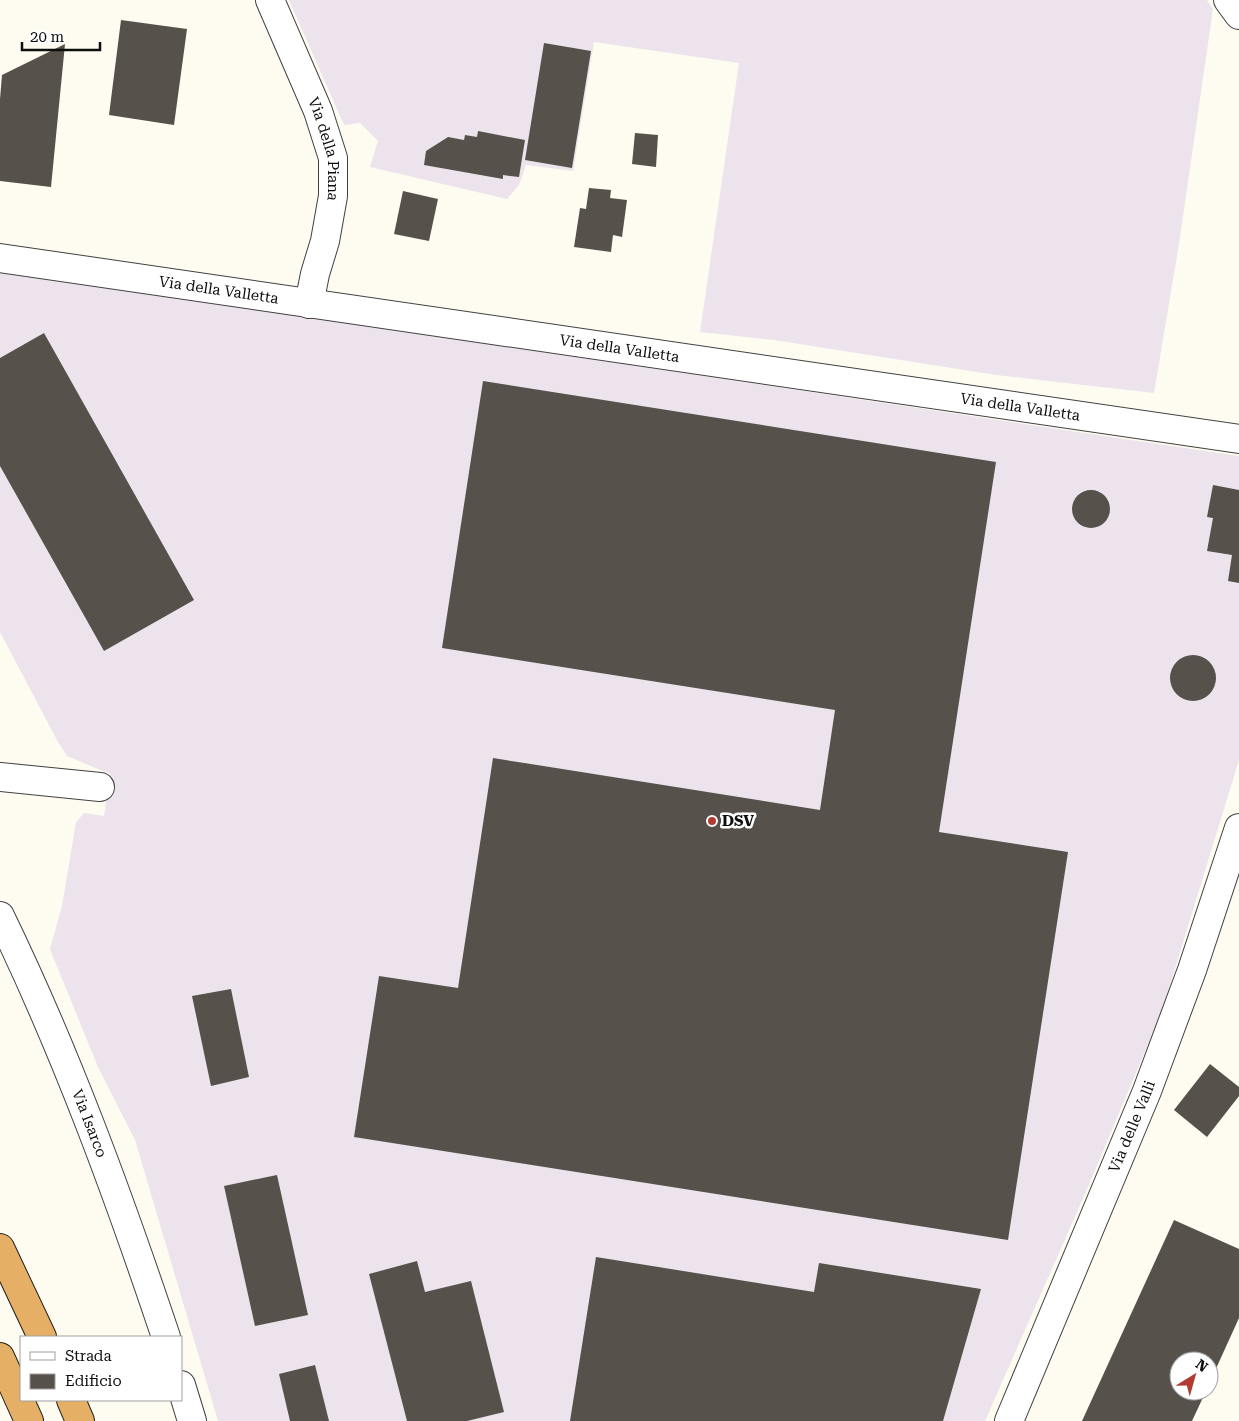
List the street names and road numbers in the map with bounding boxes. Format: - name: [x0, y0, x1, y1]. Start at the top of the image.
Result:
- street label: Via della Piana: [304, 94, 342, 203]
- street label: Via della Valletta: [158, 272, 280, 308]
- street label: Via della Valletta: [558, 331, 680, 366]
- street label: Via della Valletta: [959, 389, 1081, 425]
- street label: Via delle Valli: [1105, 1078, 1159, 1175]
- street label: Via Isarco: [68, 1087, 111, 1160]

